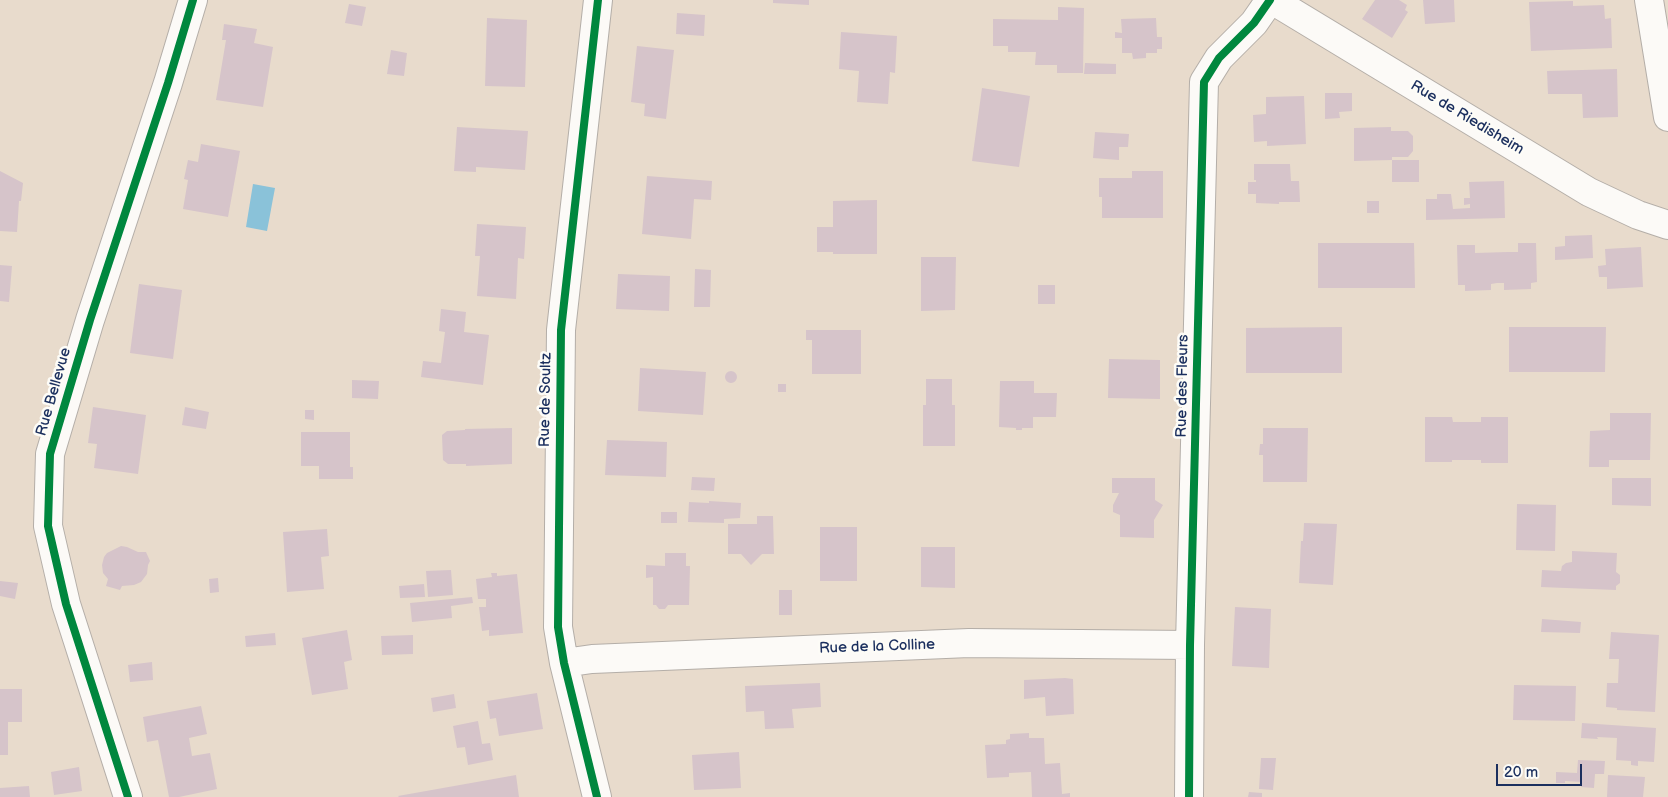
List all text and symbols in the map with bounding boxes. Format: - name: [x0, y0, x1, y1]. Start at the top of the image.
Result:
- street label: Rue de Riedisheim: [1407, 77, 1527, 159]
- street label: Rue des Fleurs: [1173, 334, 1193, 438]
- street label: Rue Bellevue: [33, 346, 75, 438]
- street label: Rue de Soultz: [536, 353, 556, 447]
- street label: Rue de la Colline: [819, 636, 935, 658]
- scale bar: [1498, 754, 1584, 786]
- text: 20 m: [1504, 763, 1538, 782]

